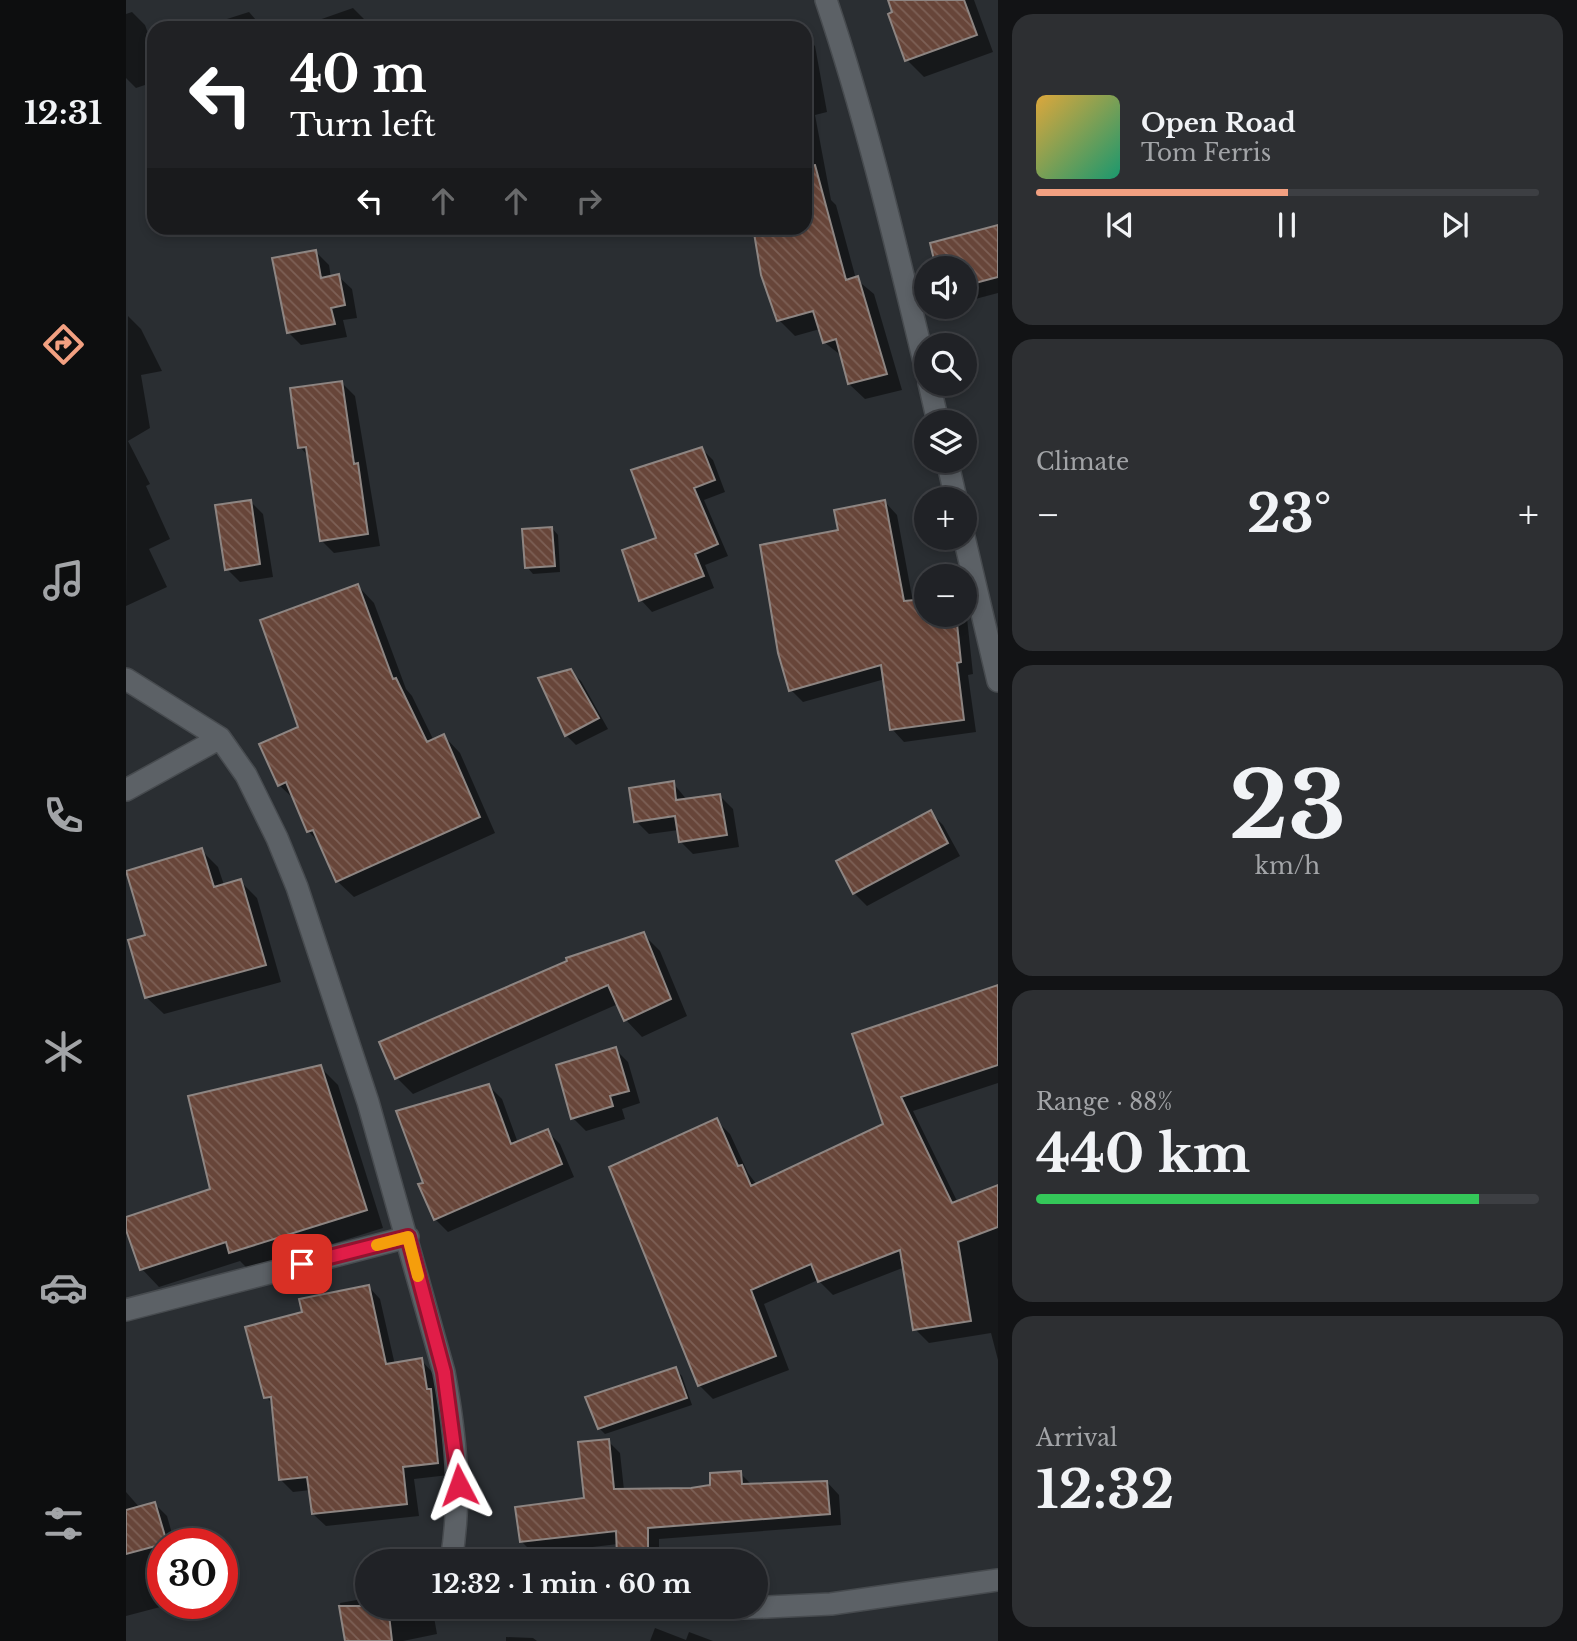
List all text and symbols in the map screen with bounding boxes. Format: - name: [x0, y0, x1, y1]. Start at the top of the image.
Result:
- text: 40 m: [290, 44, 427, 105]
- icon: left: [175, 49, 266, 140]
- text: 12:31: [24, 93, 102, 133]
- text: Turn left: [290, 105, 436, 145]
- text: Open Road: [1141, 107, 1296, 139]
- text: Tom Ferris: [1141, 139, 1271, 167]
- icon: left: [351, 182, 389, 220]
- icon: ahead: [424, 182, 462, 220]
- icon: ahead: [497, 182, 535, 220]
- icon: right: [570, 182, 608, 220]
- icon: previous: [1101, 206, 1139, 244]
- icon: pause: [1268, 206, 1306, 244]
- icon: next: [1436, 206, 1474, 244]
- map controls: [914, 256, 977, 627]
- button: sound: [914, 256, 977, 319]
- icon: directions: [39, 320, 88, 369]
- button: search: [914, 333, 977, 396]
- button: layers: [914, 410, 977, 473]
- text: Climate: [1036, 448, 1129, 476]
- text: 23°: [1247, 482, 1331, 546]
- button: +: [914, 487, 977, 550]
- text: −: [1036, 491, 1060, 538]
- text: +: [1518, 491, 1539, 538]
- icon: music: [39, 556, 88, 605]
- button: −: [914, 564, 977, 627]
- text: 23: [1229, 750, 1346, 863]
- icon: phone: [39, 791, 88, 840]
- text: km/h: [1255, 852, 1320, 880]
- icon: climate: [39, 1027, 88, 1076]
- text: Range · 88%: [1036, 1088, 1173, 1116]
- text: 440 km: [1036, 1122, 1250, 1186]
- pin: [272, 1234, 332, 1294]
- icon: arrive: [283, 1245, 321, 1283]
- icon: car: [39, 1263, 88, 1312]
- text: Arrival: [1036, 1424, 1117, 1452]
- position arrow: [422, 1448, 496, 1522]
- text: 12:32: [1036, 1458, 1174, 1522]
- icon: filters: [39, 1499, 88, 1548]
- speed limit sign: 30: [147, 1528, 238, 1619]
- text: 12:32 · 1 min · 60 m: [432, 1568, 691, 1600]

